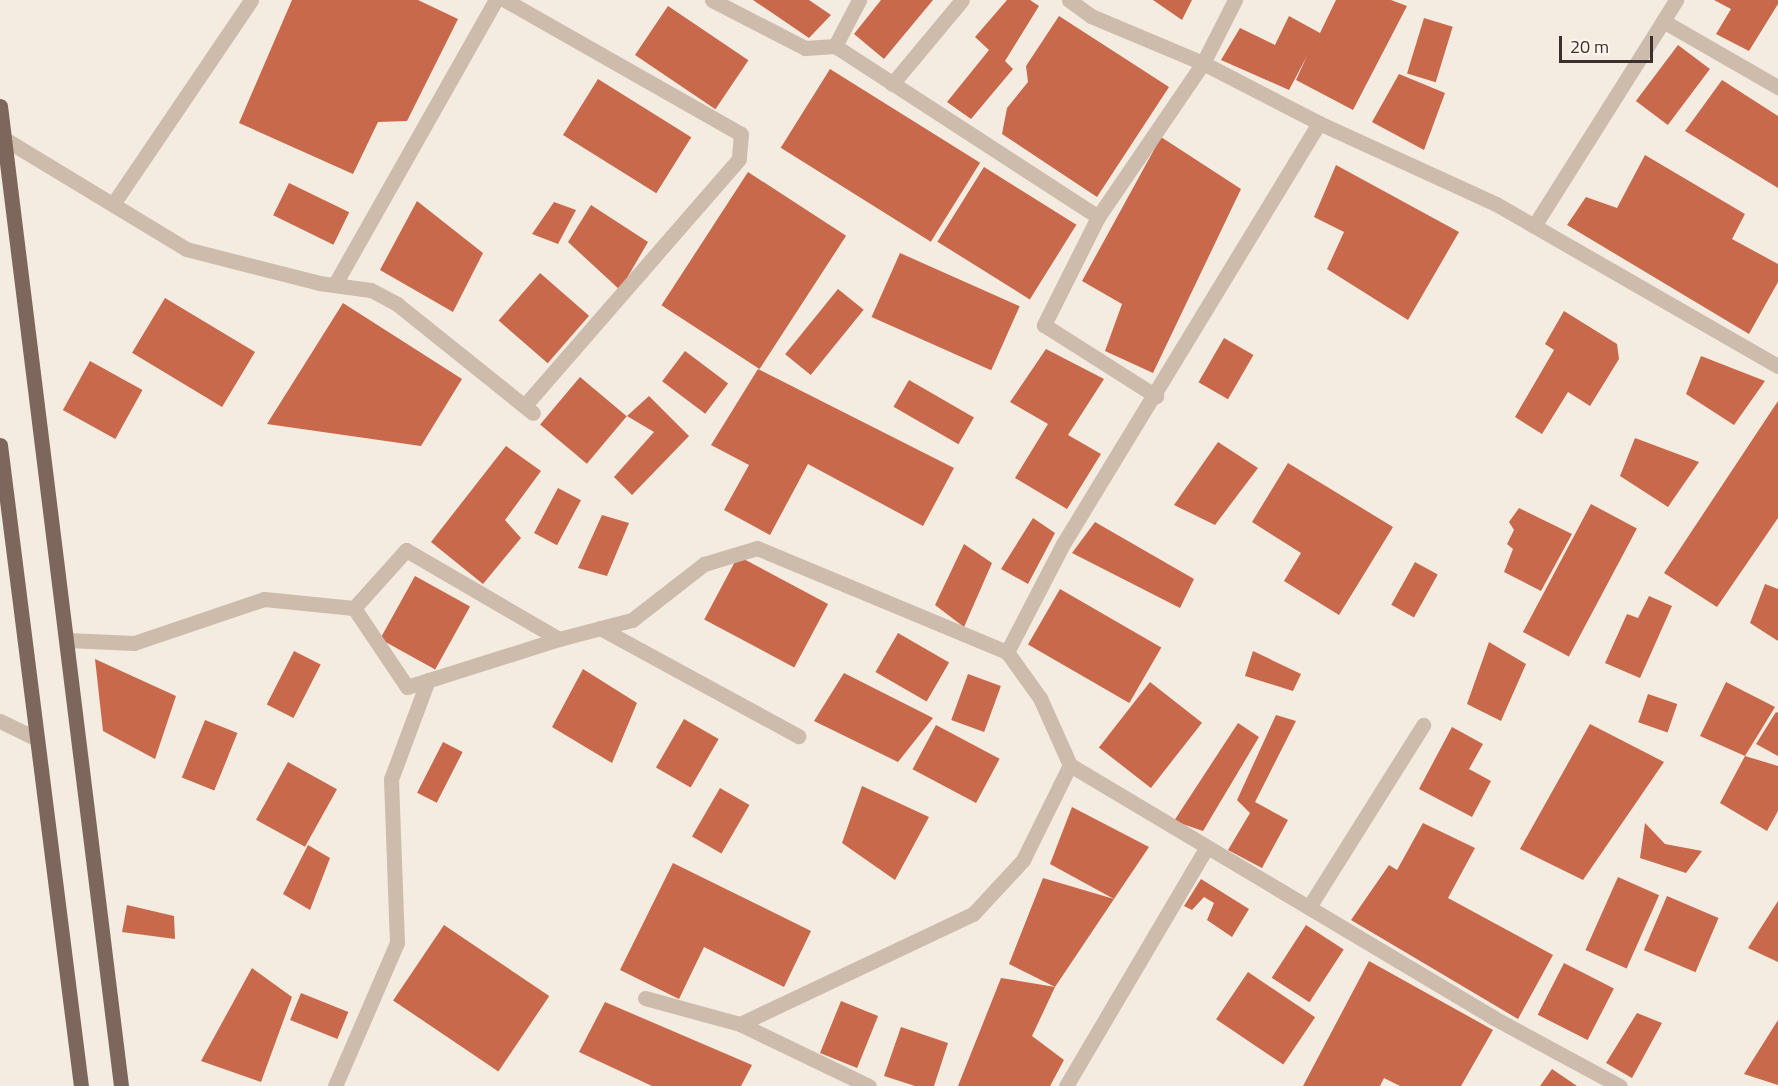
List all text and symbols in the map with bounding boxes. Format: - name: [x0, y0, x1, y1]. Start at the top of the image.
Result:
- scale bar: [1562, 24, 1656, 62]
- text: 20 m: [1570, 33, 1609, 60]

